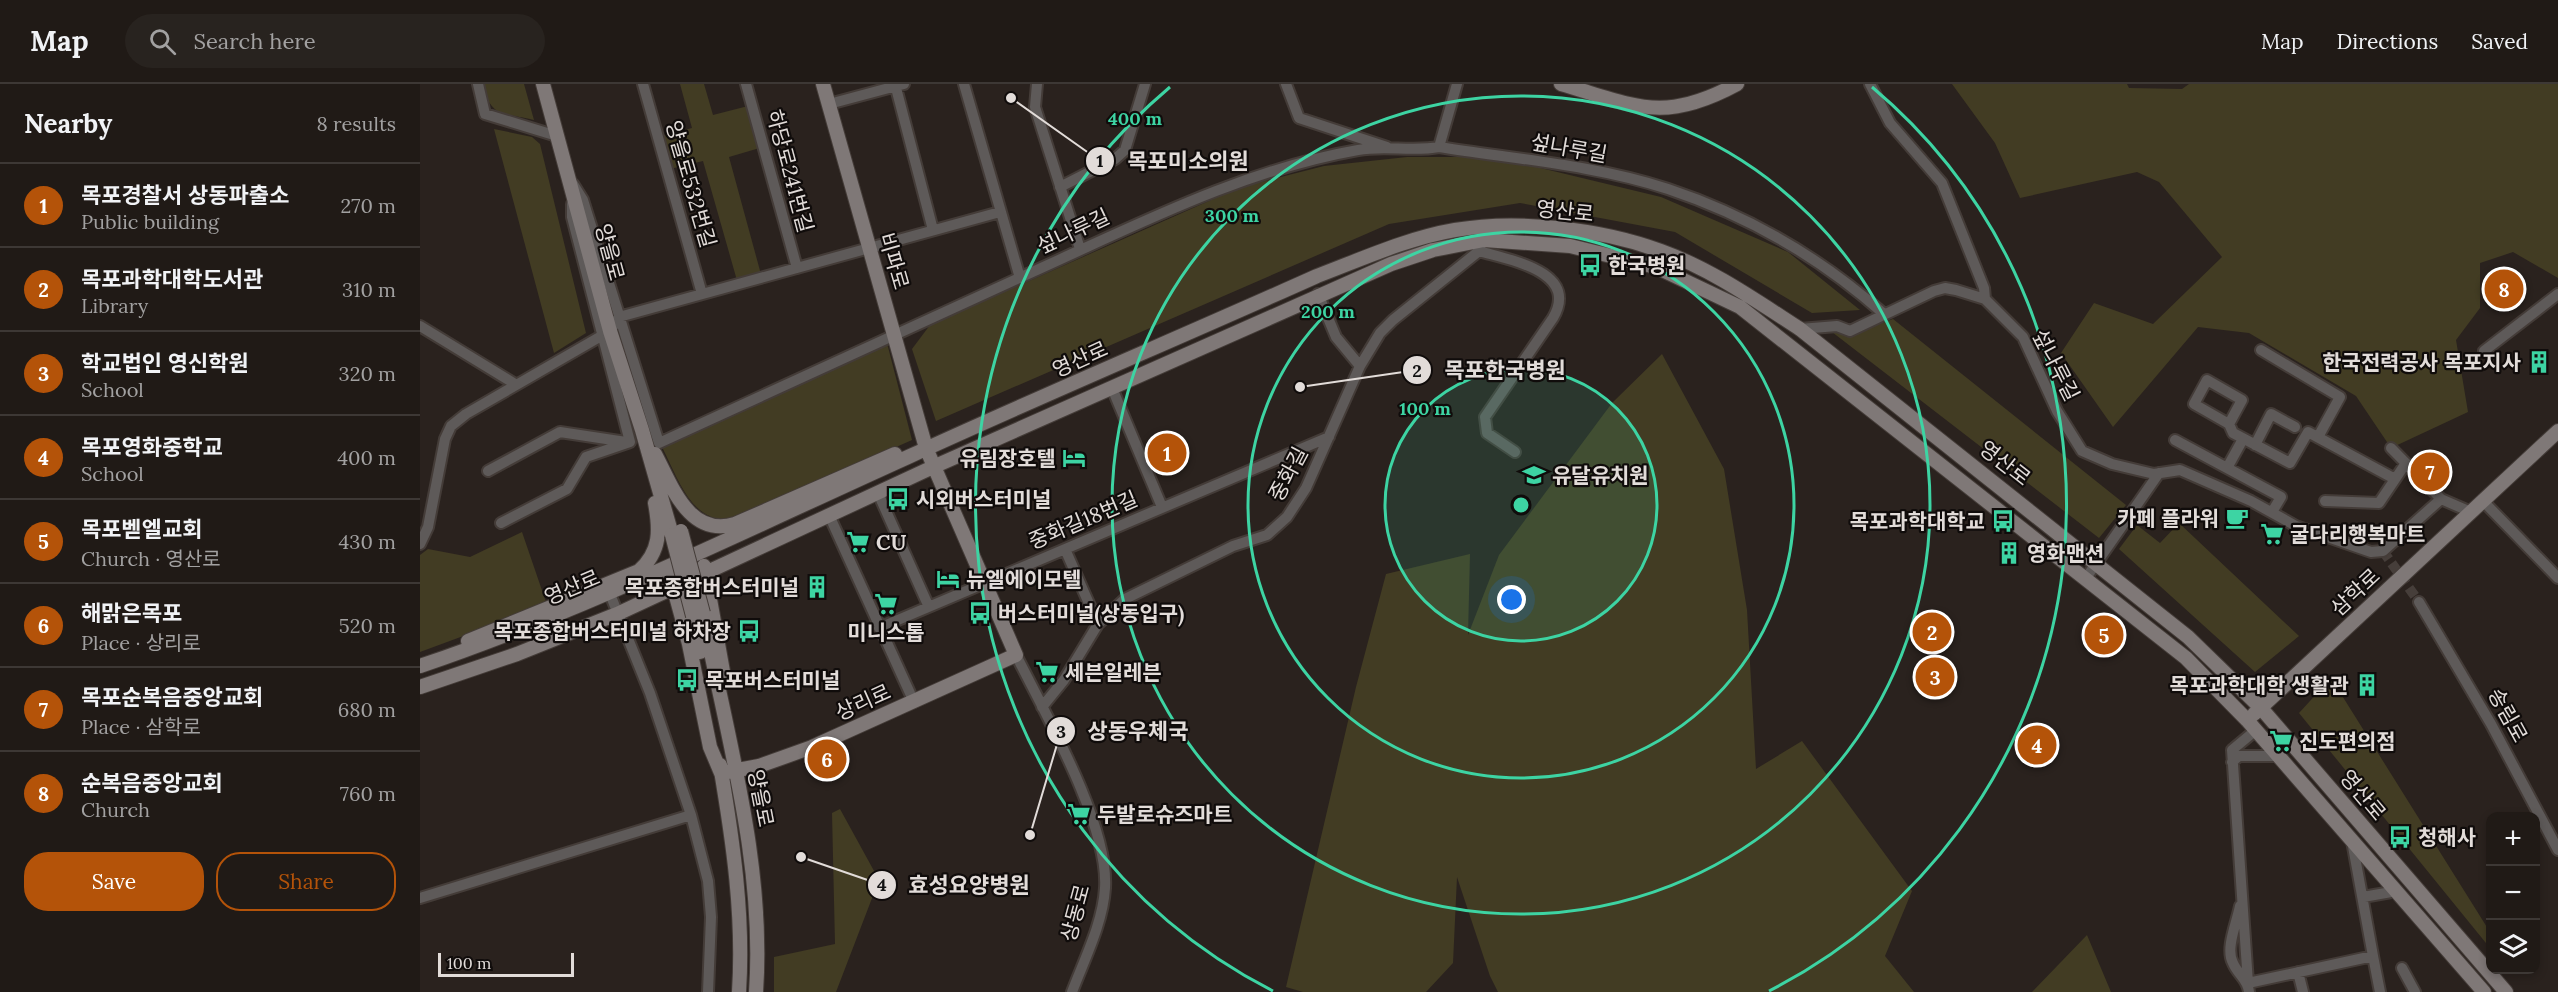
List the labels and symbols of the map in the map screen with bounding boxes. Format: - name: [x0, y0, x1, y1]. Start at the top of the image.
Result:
- street label: 하당로241번길: [761, 106, 819, 236]
- text: 400 m: [1108, 107, 1162, 130]
- street label: 양을로532번길: [660, 117, 722, 251]
- street label: 섶나루길: [1529, 128, 1609, 168]
- callout: 목포미소의원: [1085, 141, 1261, 181]
- text: 목포미소의원: [1127, 147, 1249, 175]
- text: 1: [1096, 149, 1104, 172]
- street label: 영산로: [1535, 195, 1595, 227]
- street label: 섶나루길: [1032, 202, 1114, 260]
- text: 300 m: [1205, 204, 1260, 227]
- street label: 양을로: [589, 221, 631, 283]
- street label: 비파로: [873, 229, 915, 293]
- bus stop icon: 한국병원: [1577, 252, 1603, 278]
- place label: 한국병원: [1608, 252, 1685, 279]
- pin: 8: [2484, 266, 2524, 312]
- text: 200 m: [1301, 300, 1355, 323]
- street label: 섶나루길: [2026, 324, 2086, 406]
- street label: 영산로: [1048, 335, 1112, 383]
- place label: 한국전력공사 목포지사: [2322, 349, 2521, 376]
- building icon: 한국전력공사 목포지사: [2526, 349, 2552, 375]
- callout: 목포한국병원: [1402, 350, 1577, 390]
- text: 목포한국병원: [1444, 356, 1566, 384]
- text: 2: [1412, 359, 1422, 382]
- text: 100 m: [1399, 397, 1451, 420]
- pin: 1: [1148, 430, 1186, 476]
- street label: 영산로: [1974, 435, 2036, 491]
- street label: 중화길: [1262, 442, 1314, 506]
- place label: 유림장호텔: [959, 445, 1056, 472]
- hotel icon: 유림장호텔: [1061, 445, 1087, 471]
- pin: 7: [2410, 450, 2450, 494]
- school or university icon: 유달유치원: [1521, 462, 1547, 488]
- place label: 유달유치원: [1552, 462, 1649, 489]
- street label: 중화길18번길: [1024, 485, 1142, 555]
- bus stop icon: 시외버스터미널: [885, 486, 911, 512]
- place label: 시외버스터미널: [916, 486, 1051, 513]
- centre of rings: [1511, 495, 1531, 515]
- place label: 카페 플라워: [2117, 505, 2219, 532]
- cafe icon: 카페 플라워: [2224, 505, 2250, 531]
- place label: 목포과학대학교: [1850, 508, 1985, 535]
- bus stop icon: 목포과학대학교: [1990, 508, 2016, 534]
- supermarket icon: 굴다리행복마트: [2259, 521, 2285, 547]
- place label: 굴다리행복마트: [2290, 521, 2425, 548]
- supermarket icon: CU: [845, 529, 871, 555]
- place label: CU: [876, 529, 906, 556]
- building icon: 영화맨션: [1996, 540, 2022, 566]
- place label: 영화맨션: [2027, 540, 2104, 567]
- street label: 삼학로: [2325, 562, 2385, 622]
- street label: 영산로: [540, 563, 604, 611]
- hotel icon: 뉴엘에이모텔: [935, 566, 961, 592]
- place label: 뉴엘에이모텔: [966, 566, 1082, 593]
- place label: 목포종합버스터미널: [625, 574, 799, 601]
- building icon: 목포종합버스터미널: [804, 574, 830, 600]
- your location: [1497, 585, 1526, 614]
- supermarket icon: 미니스톱: [873, 591, 899, 617]
- bus stop icon: 버스터미널(상동입구): [967, 600, 993, 626]
- place label: 버스터미널(상동입구): [998, 600, 1184, 627]
- pin: 2: [1912, 610, 1952, 654]
- pin: 5: [2084, 612, 2124, 658]
- place label: 목포종합버스터미널 하차장: [494, 618, 731, 645]
- bus stop icon: 목포종합버스터미널 하차장: [736, 618, 762, 644]
- place label: 미니스톱: [847, 619, 925, 646]
- pin: 3: [1916, 654, 1954, 700]
- supermarket icon: 세븐일레븐: [1034, 659, 1060, 685]
- place label: 세븐일레븐: [1065, 659, 1162, 686]
- bus stop icon: 목포버스터미널: [674, 667, 700, 693]
- place label: 목포버스터미널: [705, 667, 840, 694]
- place label: 목포과학대학 생활관: [2170, 672, 2349, 699]
- building icon: 목포과학대학 생활관: [2354, 672, 2380, 698]
- street label: 상리로: [831, 678, 895, 726]
- street label: 송림로: [2482, 683, 2534, 747]
- callout: 상동우체국: [1046, 711, 1201, 751]
- text: 상동우체국: [1087, 717, 1189, 745]
- text: 3: [1056, 720, 1066, 743]
- pin: 4: [2018, 722, 2056, 768]
- supermarket icon: 진도편의점: [2268, 728, 2294, 754]
- place label: 진도편의점: [2299, 728, 2396, 755]
- pin: 6: [808, 736, 846, 782]
- street label: 영산로: [2334, 764, 2392, 826]
- street label: 양을로: [742, 767, 780, 829]
- supermarket icon: 두발로슈즈마트: [1066, 801, 1092, 827]
- place label: 두발로슈즈마트: [1097, 801, 1232, 828]
- bus stop icon: 청해사: [2387, 824, 2413, 850]
- place label: 청해사: [2418, 824, 2476, 851]
- callout: 효성요양병원: [867, 865, 1042, 905]
- text: 효성요양병원: [908, 871, 1030, 899]
- text: 4: [877, 873, 887, 896]
- street label: 상동로: [1054, 882, 1096, 944]
- scale bar: [438, 950, 574, 978]

